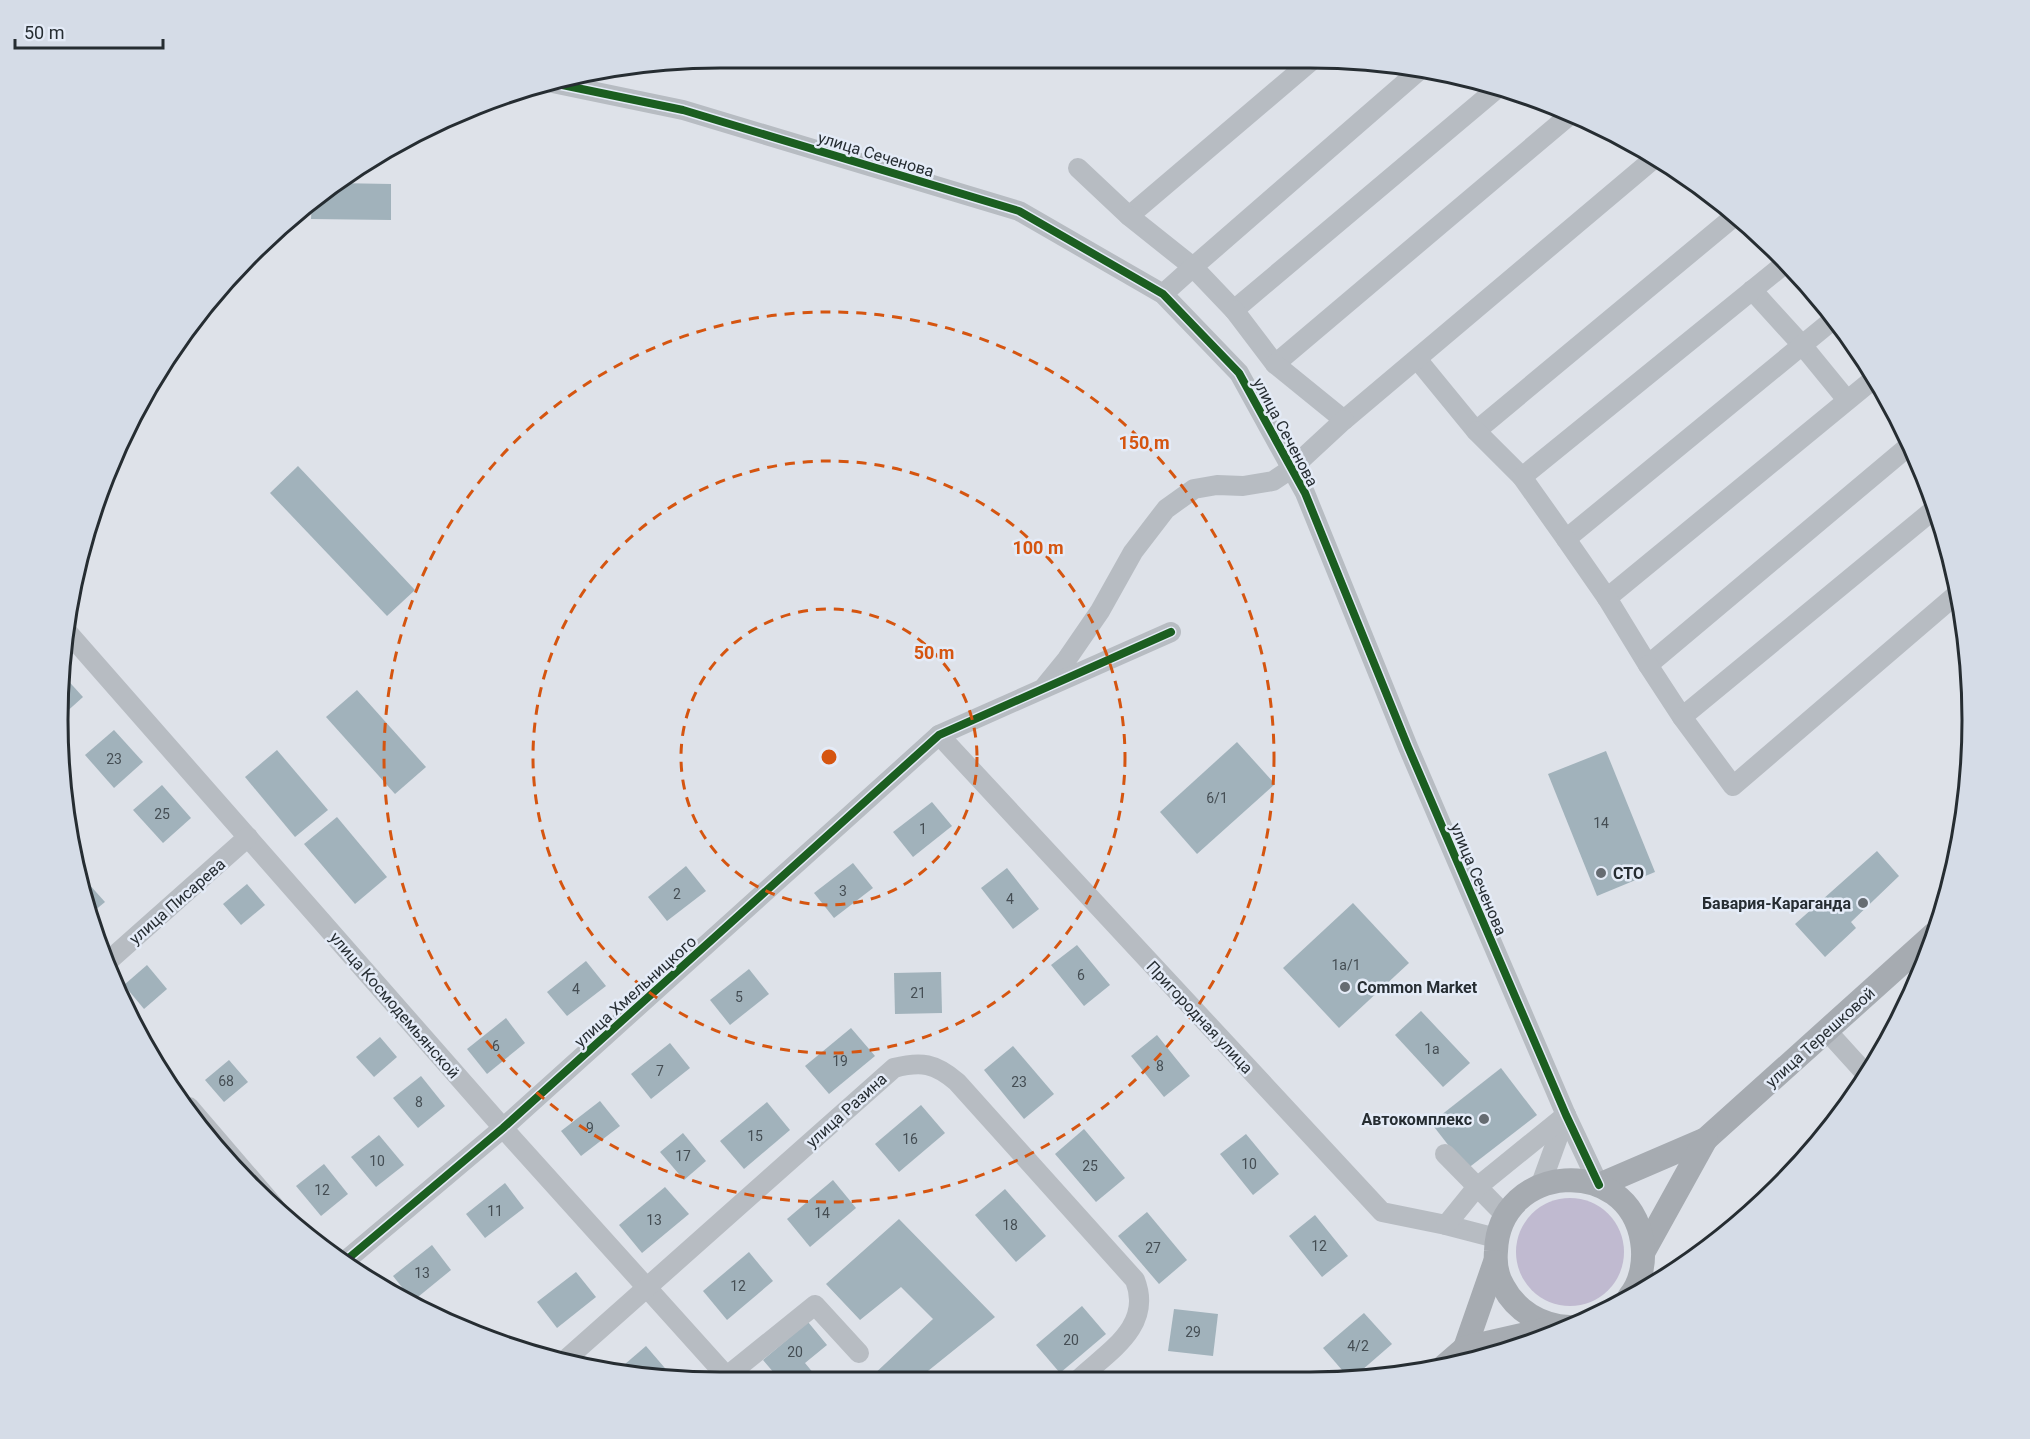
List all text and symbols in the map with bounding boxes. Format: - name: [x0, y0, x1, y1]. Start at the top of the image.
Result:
- scale bar: [15, 12, 164, 50]
- text: 50 m: [24, 22, 64, 43]
- street label: улица Сеченова: [816, 128, 936, 181]
- street label: улица Сеченова: [1249, 375, 1322, 490]
- text: 150 m: [1118, 432, 1170, 453]
- text: 100 m: [1012, 537, 1064, 558]
- text: 50 m: [914, 642, 954, 663]
- centre of rings: [819, 747, 839, 767]
- house number: 23: [106, 751, 122, 767]
- house number: 6/1: [1206, 790, 1228, 806]
- house number: 25: [154, 806, 170, 822]
- house number: 14: [1593, 815, 1609, 831]
- street label: улица Сеченова: [1446, 820, 1511, 938]
- house number: 1: [919, 821, 927, 837]
- street label: улица Писарева: [125, 855, 229, 948]
- place label: СТО: [1613, 864, 1644, 883]
- marker: СТО: [1594, 866, 1608, 880]
- house number: 3: [839, 883, 847, 899]
- house number: 2: [673, 886, 681, 902]
- house number: 4: [1006, 891, 1014, 907]
- place label: Бавария-Караганда: [1702, 894, 1851, 913]
- marker: Бавария-Караганда: [1856, 896, 1870, 910]
- street label: улица Космодемьянской: [326, 928, 463, 1082]
- street label: улица Хмельницкого: [570, 932, 700, 1051]
- street label: Пригородная улица: [1143, 957, 1257, 1078]
- house number: 1а/1: [1331, 957, 1361, 973]
- house number: 6: [1077, 967, 1085, 983]
- place label: Common Market: [1357, 978, 1478, 997]
- marker: Common Market: [1338, 980, 1352, 994]
- house number: 4: [572, 981, 580, 997]
- street label: улица Терешковой: [1762, 983, 1879, 1091]
- house number: 21: [910, 985, 926, 1001]
- house number: 5: [735, 989, 743, 1005]
- house number: 6: [492, 1038, 500, 1054]
- house number: 1а: [1424, 1041, 1440, 1057]
- house number: 19: [832, 1053, 848, 1069]
- house number: 8: [1156, 1058, 1164, 1074]
- house number: 7: [656, 1063, 664, 1079]
- street label: улица Разина: [802, 1069, 891, 1152]
- house number: 68: [218, 1073, 234, 1089]
- house number: 23: [1011, 1074, 1027, 1090]
- house number: 8: [415, 1094, 423, 1110]
- place label: Автокомплекс: [1362, 1110, 1472, 1129]
- marker: Автокомплекс: [1477, 1112, 1491, 1126]
- house number: 9: [586, 1120, 594, 1136]
- house number: 15: [747, 1128, 763, 1144]
- house number: 16: [902, 1131, 918, 1147]
- house number: 17: [675, 1148, 691, 1164]
- house number: 10: [369, 1153, 385, 1169]
- house number: 10: [1241, 1156, 1257, 1172]
- house number: 25: [1082, 1158, 1098, 1174]
- house number: 12: [314, 1182, 330, 1198]
- house number: 11: [487, 1203, 503, 1219]
- house number: 14: [814, 1205, 830, 1221]
- house number: 13: [646, 1212, 662, 1228]
- house number: 18: [1002, 1217, 1018, 1233]
- house number: 12: [1311, 1238, 1327, 1254]
- house number: 27: [1145, 1240, 1161, 1256]
- house number: 13: [414, 1265, 430, 1281]
- house number: 12: [730, 1278, 746, 1294]
- house number: 29: [1185, 1324, 1201, 1340]
- house number: 20: [1063, 1332, 1079, 1348]
- house number: 4/2: [1347, 1338, 1369, 1354]
- house number: 20: [787, 1344, 803, 1360]

